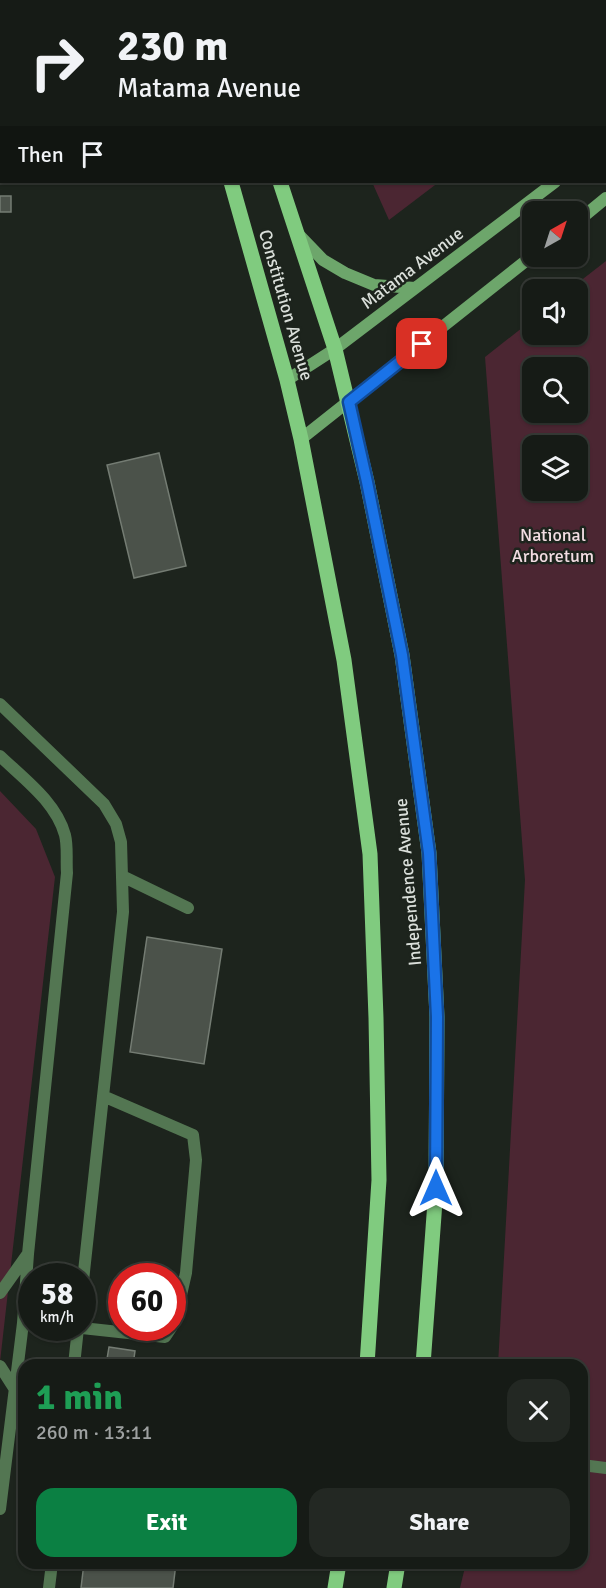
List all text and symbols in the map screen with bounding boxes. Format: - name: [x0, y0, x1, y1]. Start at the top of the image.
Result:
- text: 230 m: [117, 21, 228, 72]
- icon: right: [18, 24, 96, 102]
- text: Matama Avenue: [117, 72, 301, 105]
- icon: arrive: [76, 138, 109, 171]
- text: Then: [18, 141, 64, 168]
- north arrow: [522, 201, 588, 267]
- map controls: [522, 201, 588, 501]
- street label: Matama Avenue: [356, 222, 468, 314]
- street label: Constitution Avenue: [254, 227, 318, 383]
- button: sound: [522, 279, 588, 345]
- pin: [396, 318, 447, 369]
- icon: arrive: [405, 327, 438, 360]
- button: search: [522, 357, 588, 423]
- button: layers: [522, 435, 588, 501]
- park label: National Arboretum: [512, 524, 594, 567]
- street label: Independence Avenue: [390, 797, 426, 967]
- position arrow: [404, 1156, 468, 1220]
- speed limit sign: 60: [108, 1263, 186, 1341]
- text: 58: [41, 1276, 73, 1313]
- text: km/h: [40, 1308, 74, 1326]
- text: 1 min: [36, 1375, 123, 1420]
- button: close: [507, 1379, 570, 1442]
- text: 260 m · 13:11: [36, 1420, 152, 1445]
- button: Exit: [36, 1488, 297, 1557]
- button: Share: [309, 1488, 570, 1557]

